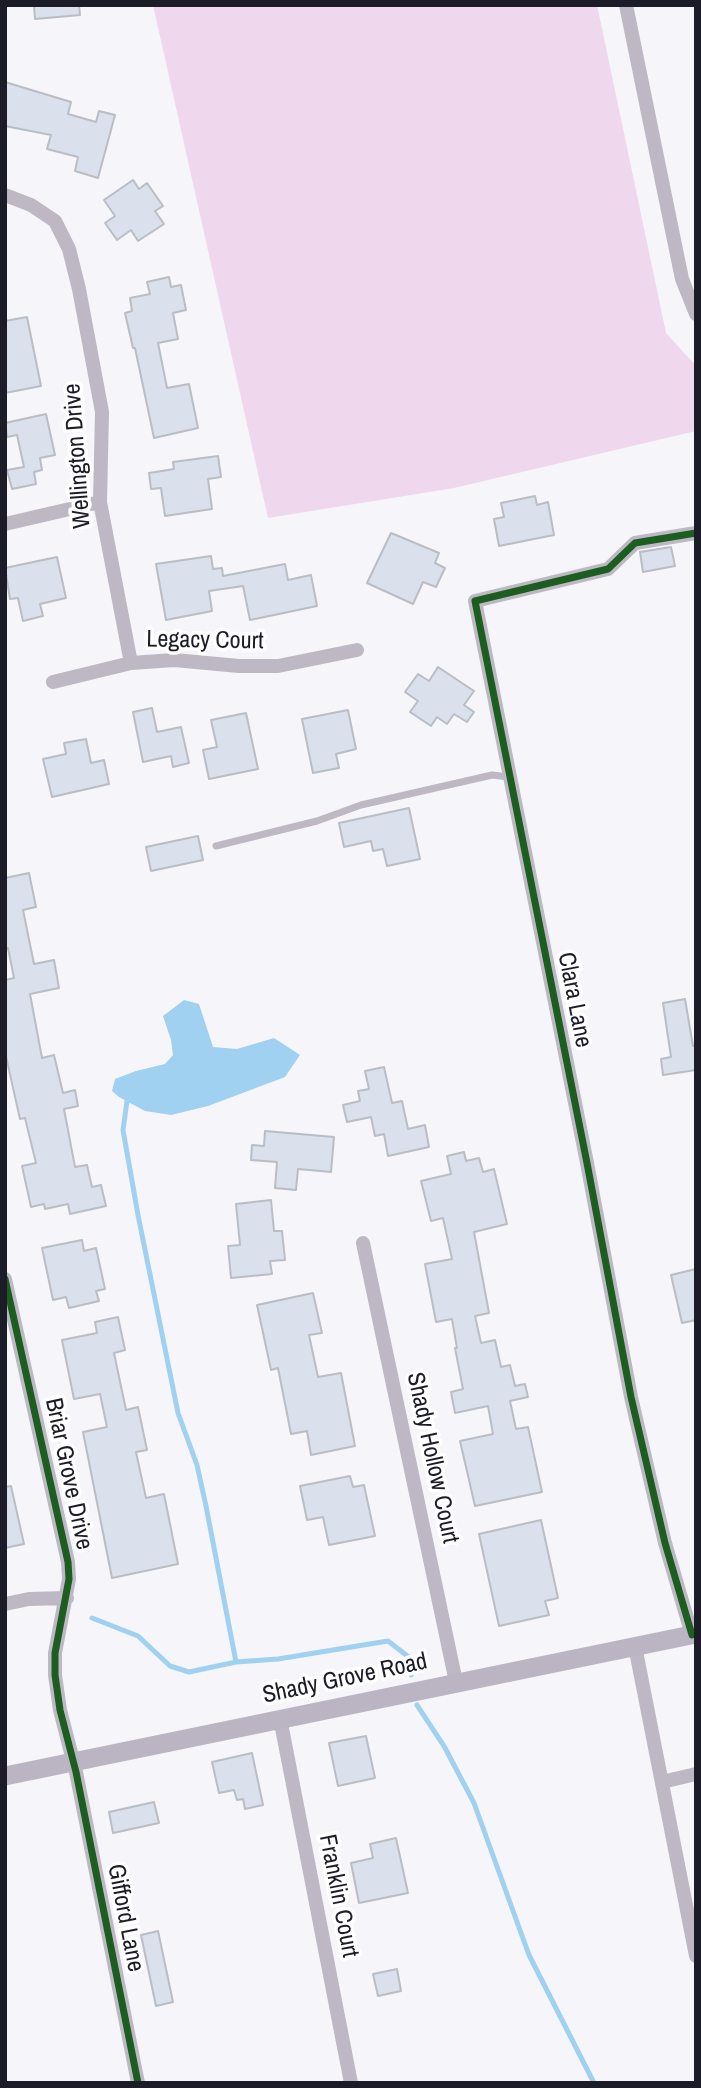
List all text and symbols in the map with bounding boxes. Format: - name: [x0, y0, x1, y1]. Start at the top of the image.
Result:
- street label: Wellington Drive: [59, 383, 97, 529]
- street label: Legacy Court: [146, 626, 264, 656]
- street label: Clara Lane: [551, 950, 597, 1050]
- street label: Shady Hollow Court: [400, 1370, 464, 1546]
- street label: Briar Grove Drive: [38, 1396, 98, 1552]
- street label: Shady Grove Road: [260, 1648, 430, 1710]
- street label: Franklin Court: [312, 1832, 364, 1960]
- street label: Gifford Lane: [100, 1862, 150, 1974]

